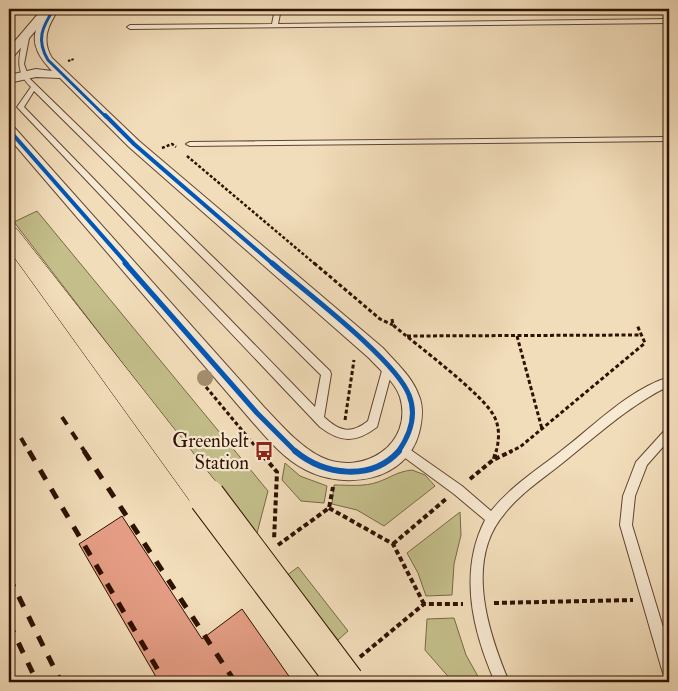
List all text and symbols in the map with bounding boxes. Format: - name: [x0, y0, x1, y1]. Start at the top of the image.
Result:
- place label: Greenbelt Station: [172, 429, 249, 475]
- bus stop icon: Greenbelt Station: [253, 440, 275, 462]

